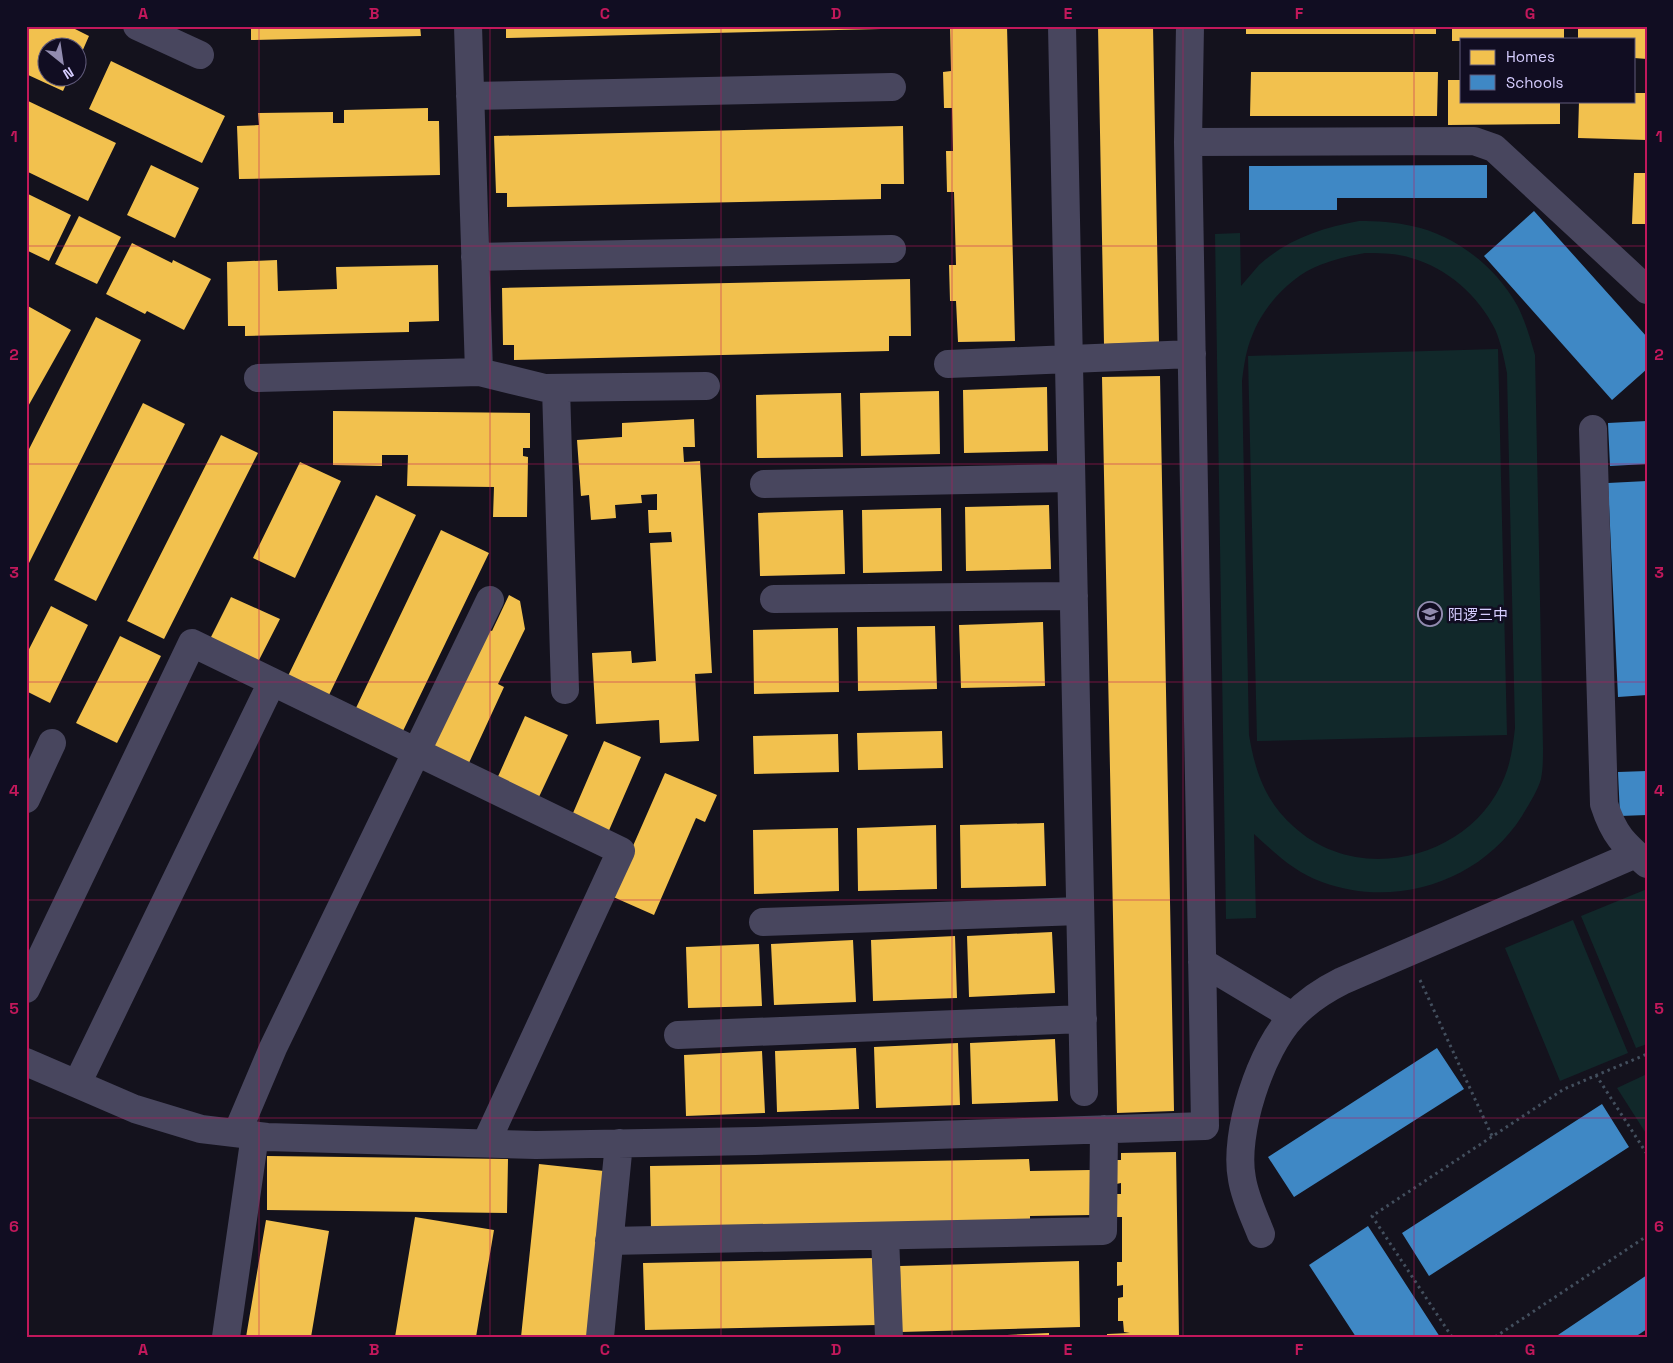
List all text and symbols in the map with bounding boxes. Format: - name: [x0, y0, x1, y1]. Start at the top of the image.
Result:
- text: A: [138, 3, 148, 24]
- text: B: [369, 3, 379, 24]
- text: C: [600, 3, 610, 24]
- text: D: [831, 3, 841, 24]
- text: E: [1064, 3, 1073, 24]
- text: F: [1295, 3, 1304, 24]
- text: G: [1525, 3, 1535, 24]
- north arrow: [38, 38, 88, 88]
- legend: [1460, 38, 1636, 102]
- text: Homes: [1506, 47, 1555, 66]
- text: N: [60, 63, 77, 83]
- text: Schools: [1506, 73, 1564, 92]
- text: 1: [10, 126, 18, 147]
- text: 1: [1655, 126, 1663, 147]
- text: 2: [9, 344, 19, 365]
- text: 2: [1654, 344, 1664, 365]
- text: 3: [9, 562, 19, 583]
- text: 3: [1654, 562, 1664, 583]
- school or university icon: 阳逻三中: [1417, 601, 1443, 627]
- place label: 阳逻三中: [1448, 605, 1508, 624]
- text: 4: [9, 780, 19, 801]
- text: 4: [1654, 780, 1664, 801]
- text: 5: [9, 998, 19, 1019]
- text: 5: [1654, 998, 1664, 1019]
- text: 6: [9, 1216, 19, 1237]
- text: 6: [1654, 1216, 1664, 1237]
- text: A: [138, 1339, 148, 1360]
- text: B: [369, 1339, 379, 1360]
- text: C: [600, 1339, 610, 1360]
- text: D: [831, 1339, 841, 1360]
- text: E: [1064, 1339, 1073, 1360]
- text: F: [1295, 1339, 1304, 1360]
- text: G: [1525, 1339, 1535, 1360]

